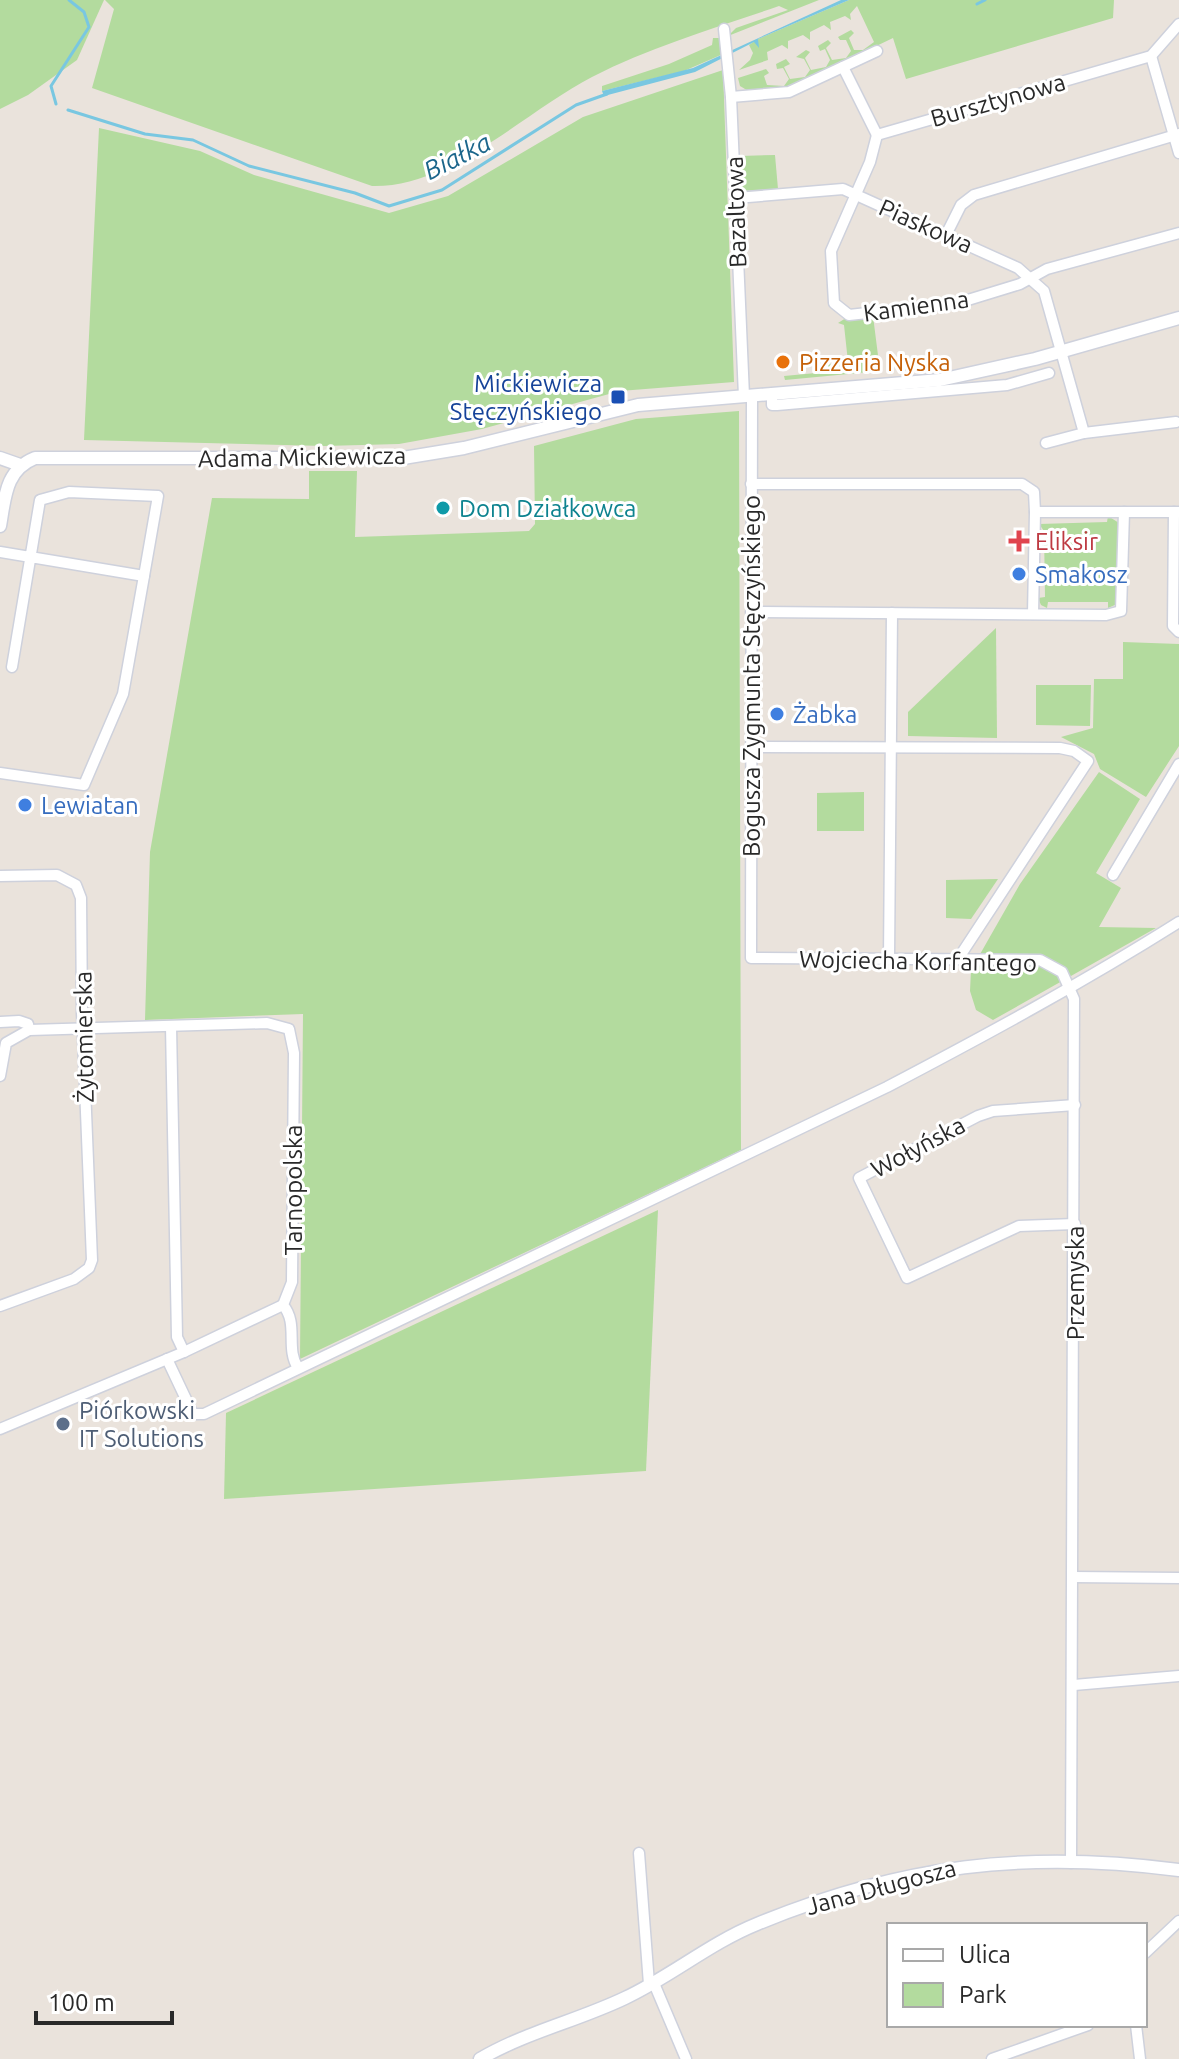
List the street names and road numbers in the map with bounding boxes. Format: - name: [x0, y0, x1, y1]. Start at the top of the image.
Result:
- street label: Bursztynowa: [927, 68, 1069, 132]
- street label: Bazaltowa: [721, 156, 751, 268]
- street label: Piaskowa: [875, 193, 977, 259]
- street label: Kamienna: [861, 285, 971, 327]
- street label: Adama Mickiewicza: [198, 442, 406, 472]
- street label: Bogusza Zygmunta Stęczyńskiego: [738, 495, 765, 857]
- street label: Wojciecha Korfantego: [799, 945, 1037, 977]
- street label: Żytomierska: [69, 971, 99, 1103]
- street label: Wołyńska: [866, 1111, 970, 1183]
- street label: Tarnopolska: [280, 1125, 307, 1255]
- street label: Przemyska: [1062, 1226, 1089, 1340]
- street label: Jana Długosza: [803, 1854, 959, 1920]

